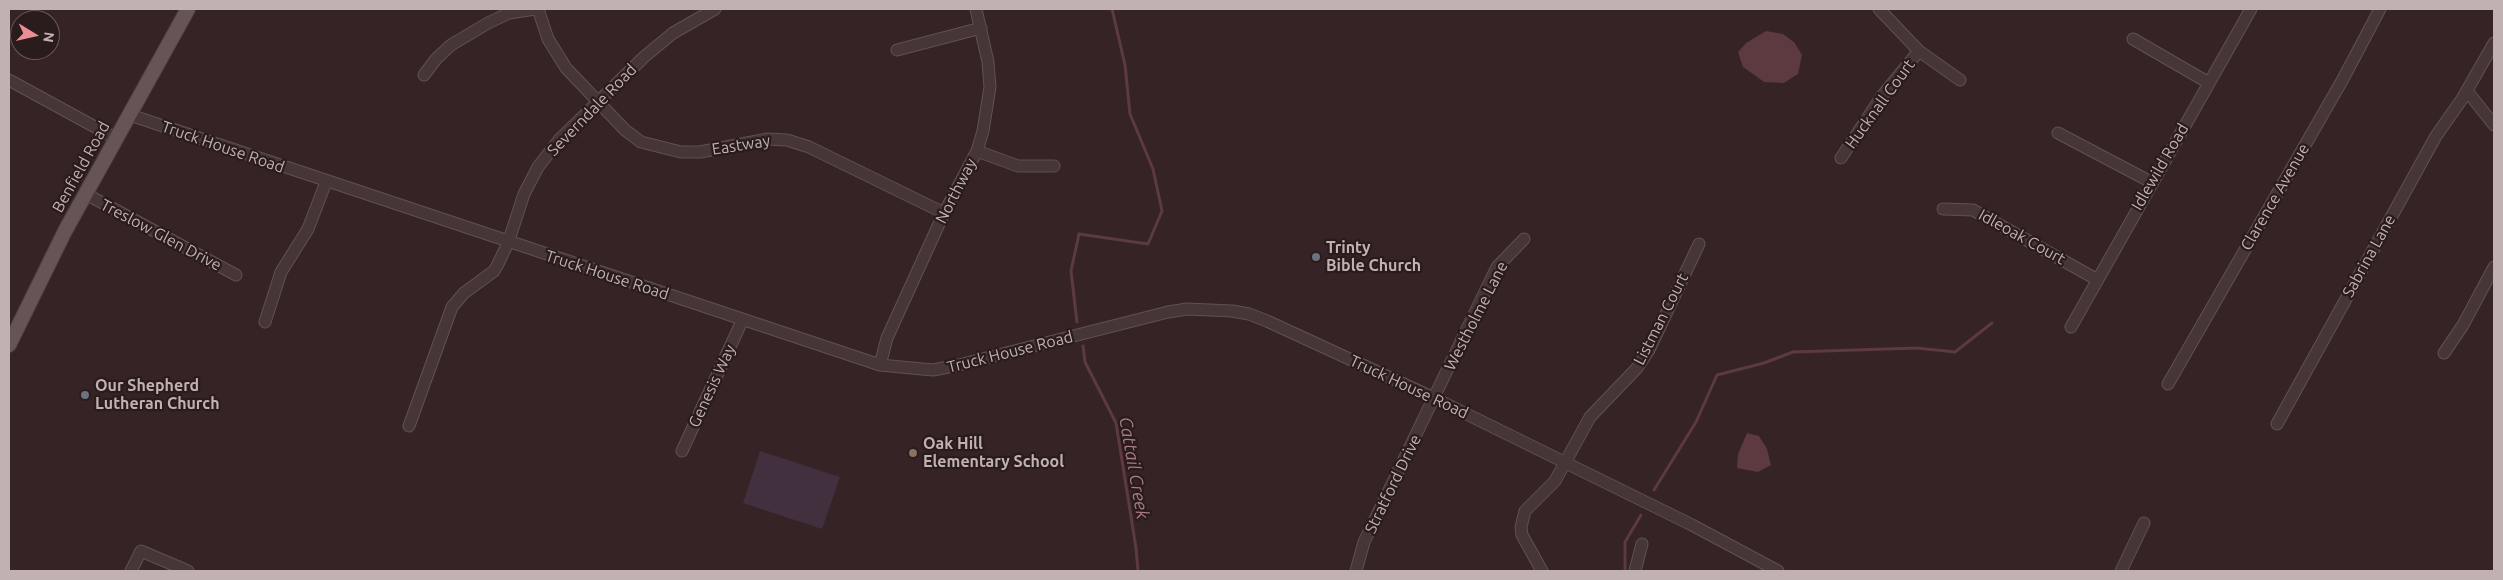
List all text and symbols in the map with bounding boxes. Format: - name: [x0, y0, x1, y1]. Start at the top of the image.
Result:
- north arrow: [10, 10, 60, 60]
- text: N: [40, 31, 58, 44]
- street label: Hucknall Court: [1841, 56, 1919, 152]
- street label: Severndale Road: [543, 60, 641, 160]
- street label: Truck House Road: [159, 117, 287, 177]
- street label: Benfield Road: [48, 118, 114, 216]
- street label: Idlewild Road: [2127, 120, 2193, 214]
- street label: Eastway: [710, 131, 772, 159]
- street label: Clarence Avenue: [2237, 140, 2313, 254]
- street label: Northway: [931, 155, 981, 227]
- street label: Treslow Glen Drive: [97, 195, 225, 275]
- street label: Idleoak Court: [1975, 205, 2069, 269]
- street label: Sabrina Lane: [2338, 211, 2400, 301]
- place label: Trinty Bible Church: [1326, 238, 1421, 276]
- street label: Truck House Road: [543, 246, 671, 304]
- marker: Trinty Bible Church: [1310, 251, 1322, 263]
- street label: Westholme Lane: [1440, 258, 1512, 374]
- street label: Listman Court: [1630, 270, 1692, 368]
- street label: Truck House Road: [945, 327, 1075, 377]
- street label: Genesis Way: [684, 341, 740, 431]
- street label: Truck House Road: [1347, 351, 1471, 423]
- place label: Our Shepherd Lutheran Church: [95, 376, 220, 414]
- marker: Our Shepherd Lutheran Church: [79, 389, 91, 401]
- water label: Cattail Creek: [1114, 415, 1154, 521]
- street label: Stratford Drive: [1361, 431, 1425, 537]
- place label: Oak Hill Elementary School: [923, 434, 1064, 472]
- marker: Oak Hill Elementary School: [907, 447, 919, 459]

